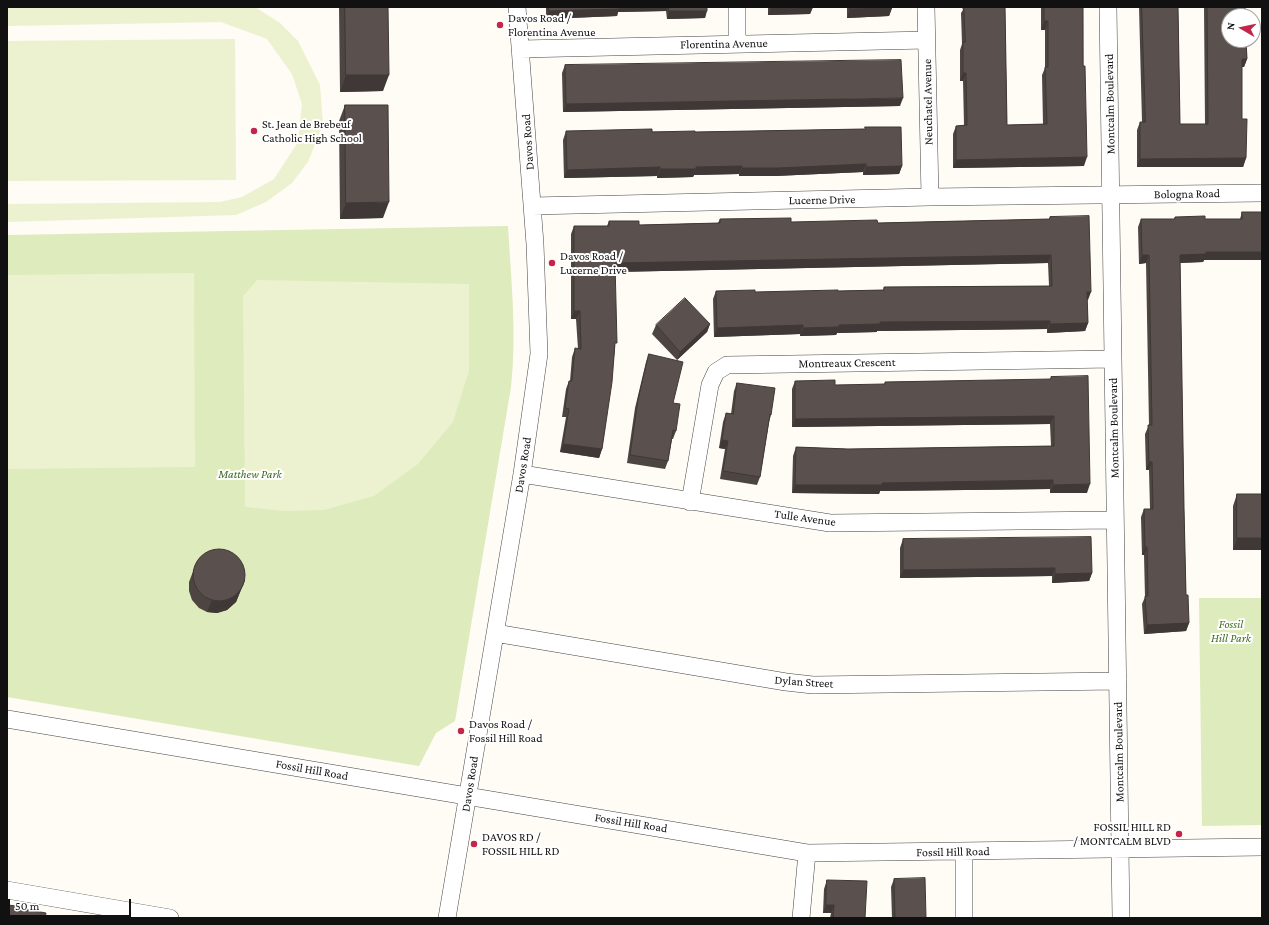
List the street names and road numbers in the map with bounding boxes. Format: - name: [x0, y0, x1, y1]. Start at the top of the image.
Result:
- street label: Florentina Avenue: [680, 36, 768, 52]
- street label: Montcalm Boulevard: [1102, 54, 1118, 154]
- street label: Neuchatel Avenue: [920, 59, 936, 145]
- street label: Davos Road: [519, 113, 537, 171]
- street label: Bologna Road: [1154, 186, 1220, 202]
- street label: Lucerne Drive: [788, 192, 856, 208]
- street label: Montreaux Crescent: [798, 355, 896, 371]
- street label: Montcalm Boulevard: [1106, 378, 1122, 478]
- street label: Davos Road: [511, 436, 535, 494]
- street label: Tulle Avenue: [773, 507, 837, 529]
- street label: Dylan Street: [774, 673, 834, 691]
- street label: Montcalm Boulevard: [1111, 702, 1127, 802]
- street label: Davos Road: [458, 755, 482, 813]
- street label: Fossil Hill Road: [275, 757, 349, 783]
- street label: Fossil Hill Road: [594, 810, 668, 836]
- street label: Fossil Hill Road: [916, 844, 990, 860]

